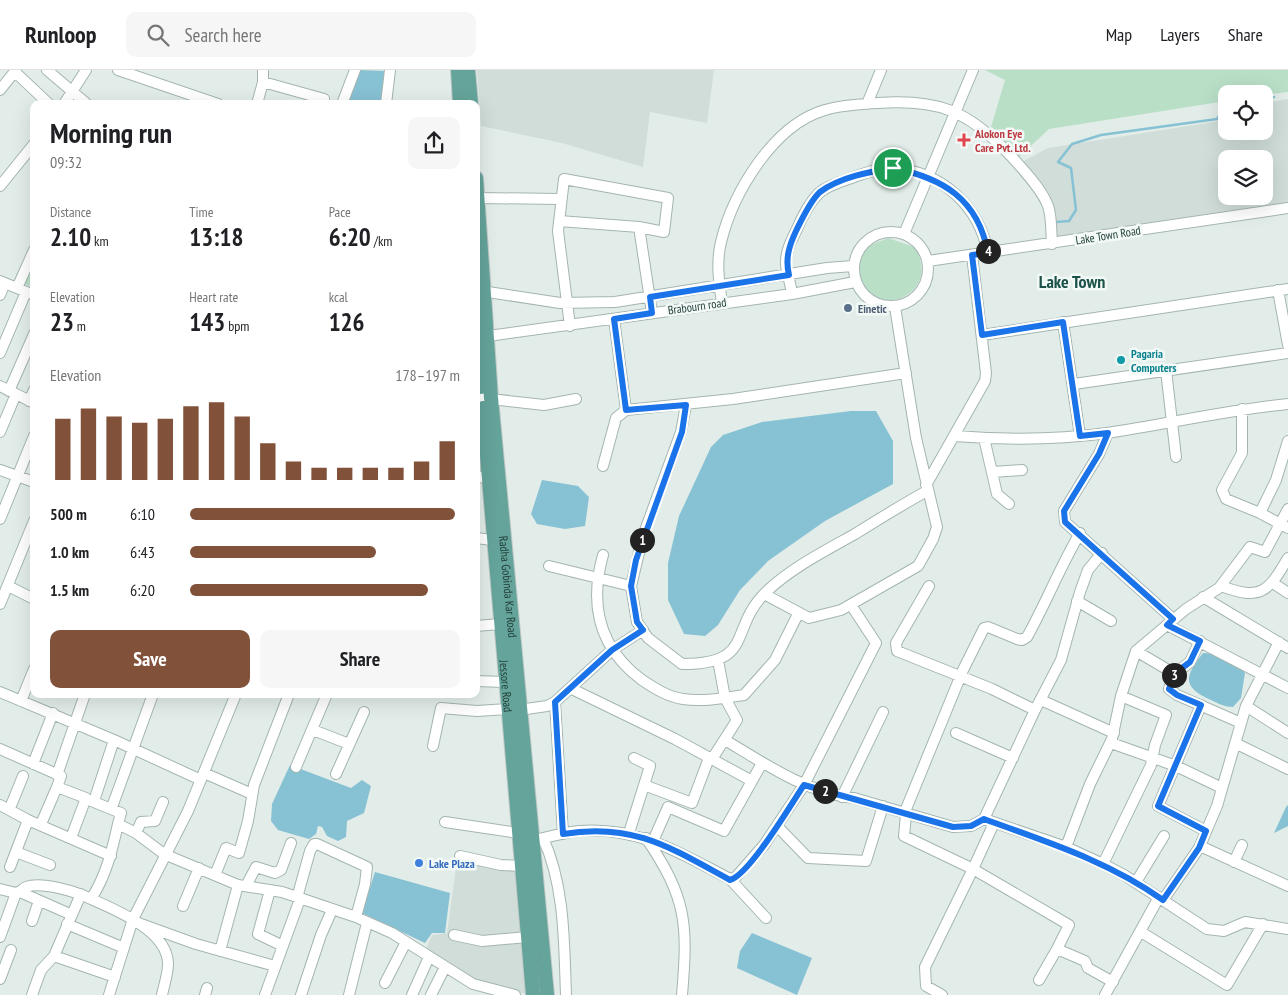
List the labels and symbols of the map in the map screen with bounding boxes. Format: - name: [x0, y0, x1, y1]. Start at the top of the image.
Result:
- place label: Alokon Eye Care Pvt. Ltd.: [974, 126, 1031, 155]
- marker: Alokon Eye Care Pvt. Ltd.: [957, 133, 971, 147]
- pin: [872, 147, 914, 189]
- street label: Lake Town Road: [1074, 222, 1142, 248]
- pin: 4: [976, 238, 1000, 264]
- district label: Lake Town: [1039, 270, 1105, 293]
- street label: Brabourn road: [667, 294, 727, 318]
- place label: Einetic: [858, 301, 888, 316]
- marker: Einetic: [842, 302, 854, 314]
- place label: Pagaria Computers: [1131, 346, 1177, 375]
- marker: Pagaria Computers: [1115, 354, 1127, 366]
- pin: 1: [630, 528, 654, 552]
- street label: Radha Gobinda Kar Road: [496, 535, 521, 638]
- street label: Jessore Road: [497, 658, 516, 713]
- pin: 3: [1162, 662, 1186, 688]
- pin: 2: [812, 778, 838, 804]
- place label: Lake Plaza: [429, 856, 475, 871]
- marker: Lake Plaza: [413, 857, 425, 869]

